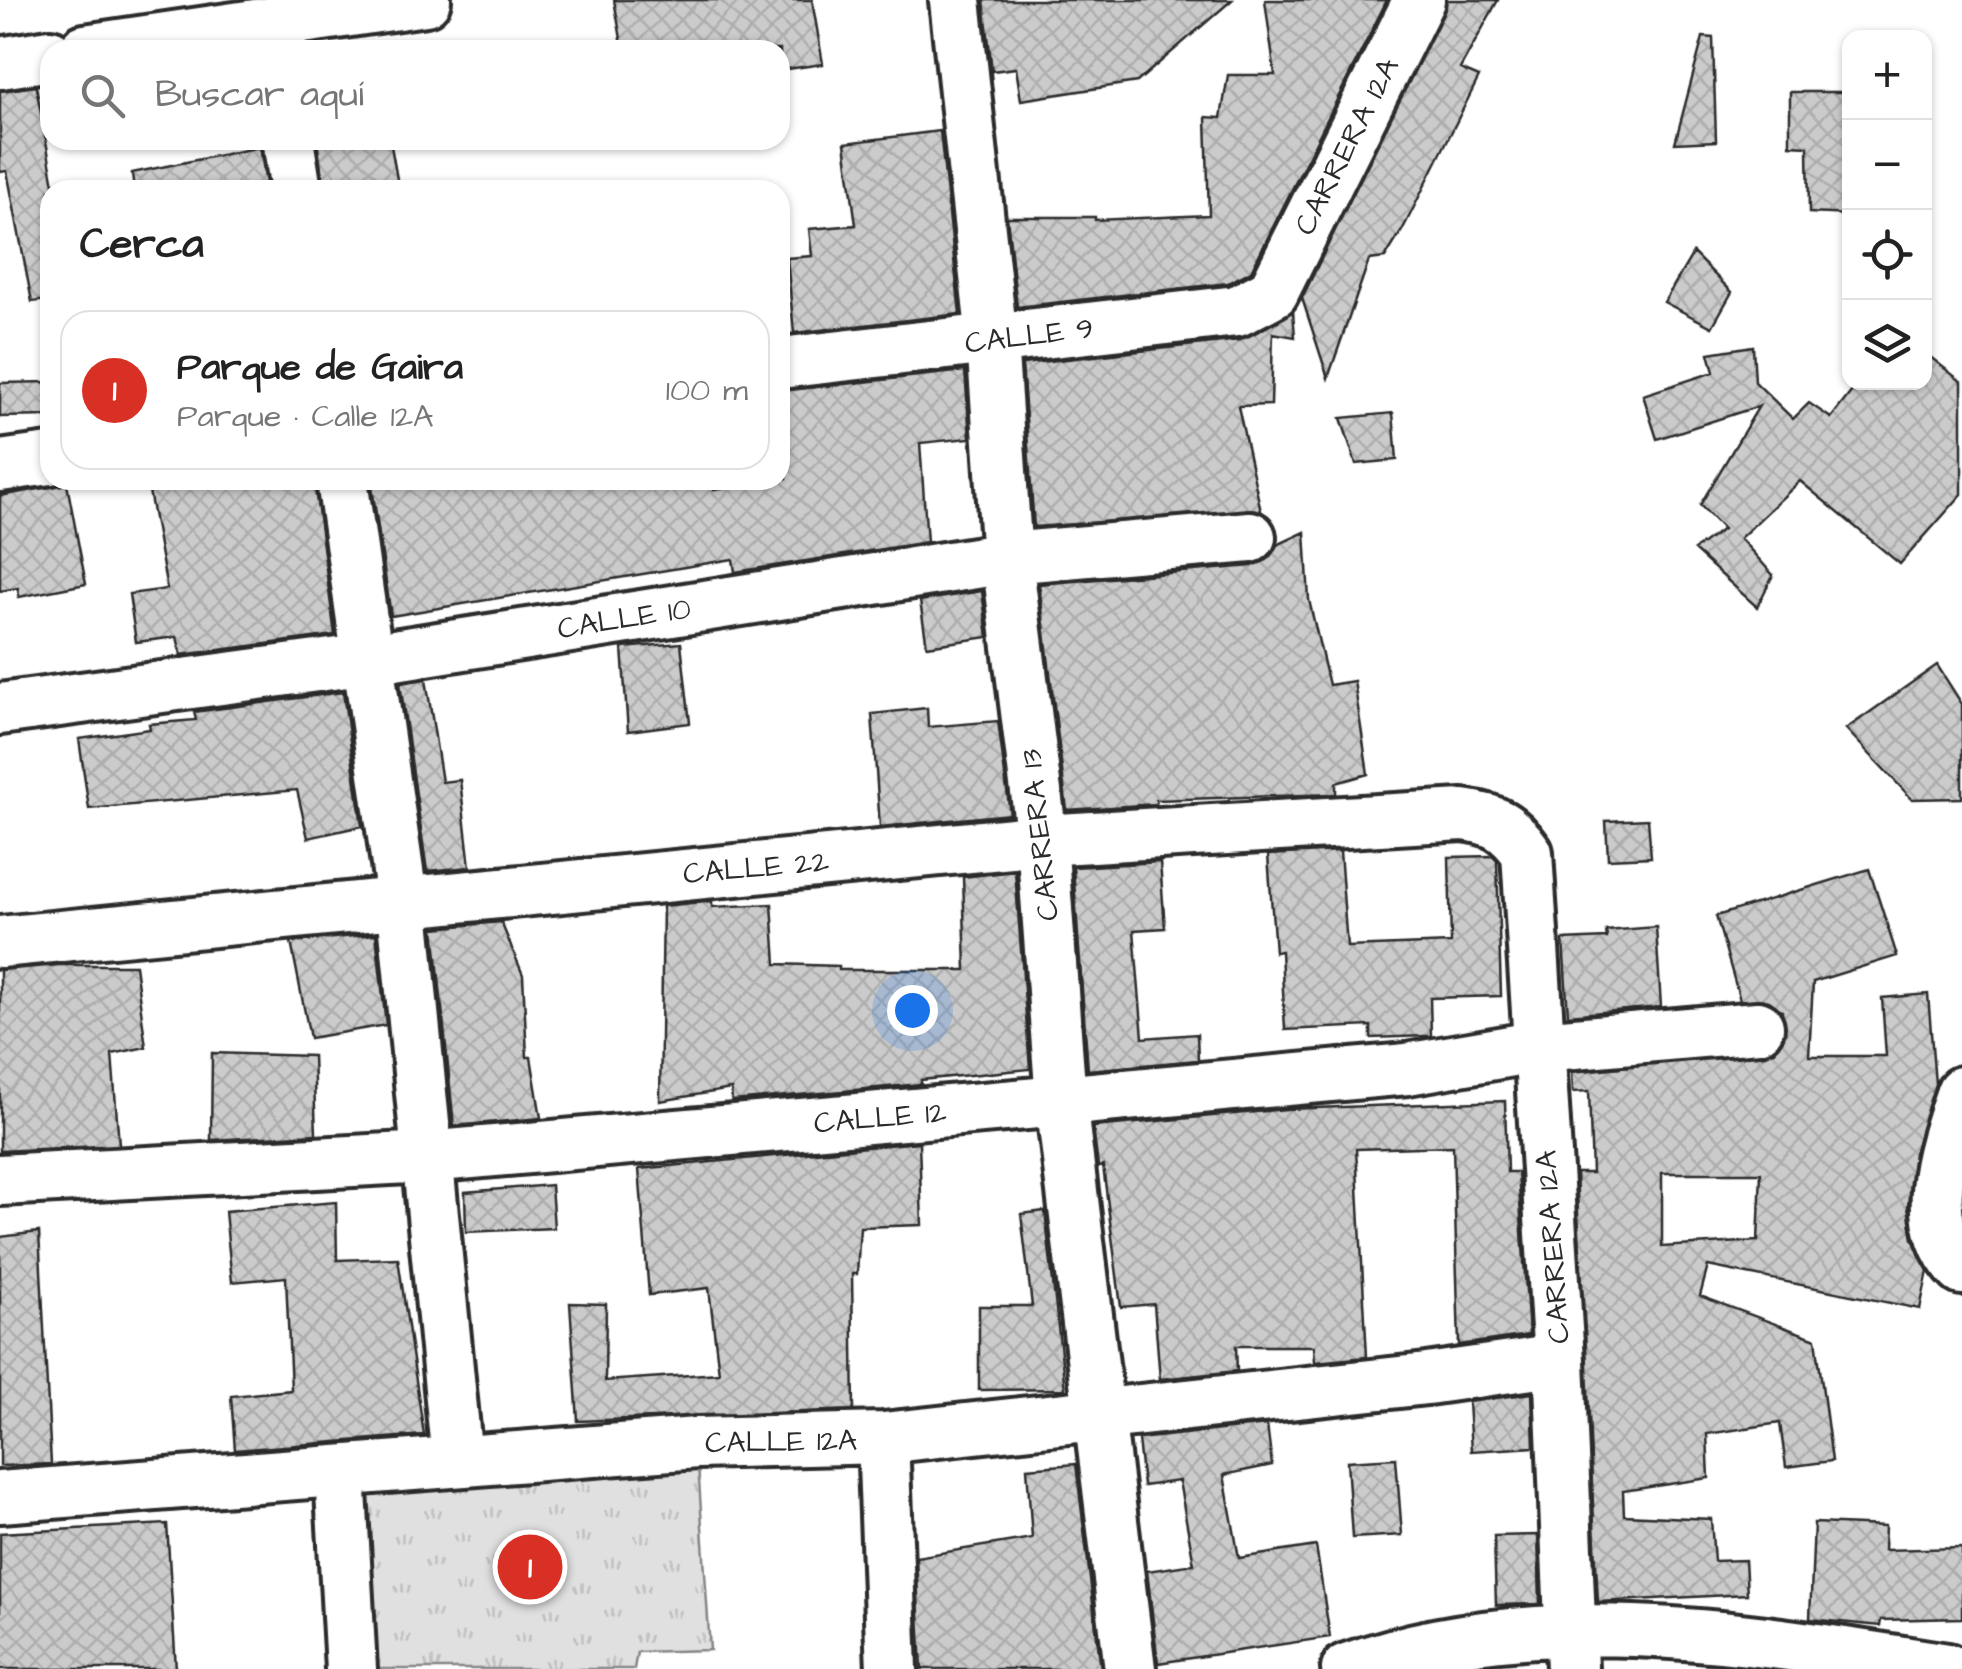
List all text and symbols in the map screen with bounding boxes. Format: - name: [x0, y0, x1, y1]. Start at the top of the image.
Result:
- map controls: [1842, 30, 1932, 390]
- button: +: [1842, 30, 1932, 120]
- search box: [40, 40, 790, 150]
- street label: CARRERA 12A: [1284, 51, 1410, 242]
- icon: search: [75, 68, 130, 123]
- text: Buscar aquí: [155, 69, 364, 121]
- button: −: [1842, 120, 1932, 210]
- button: locate: [1842, 210, 1932, 300]
- text: Cerca: [80, 216, 204, 274]
- button: layers: [1842, 300, 1932, 390]
- street label: CALLE 9: [963, 307, 1096, 365]
- text: Parque de Gaira: [177, 342, 463, 394]
- text: 1: [112, 368, 117, 413]
- text: 100 m: [666, 368, 748, 413]
- text: Parque · Calle 12A: [177, 394, 434, 439]
- street label: CALLE 10: [554, 588, 694, 650]
- street label: CARRERA 13: [1010, 747, 1070, 923]
- street label: CALLE 22: [681, 841, 831, 895]
- your location: [887, 985, 938, 1036]
- street label: CALLE 12: [812, 1091, 948, 1145]
- street label: CARRERA 12A: [1525, 1149, 1581, 1345]
- street label: CALLE 12A: [705, 1420, 857, 1464]
- pin: 1: [498, 1530, 562, 1604]

